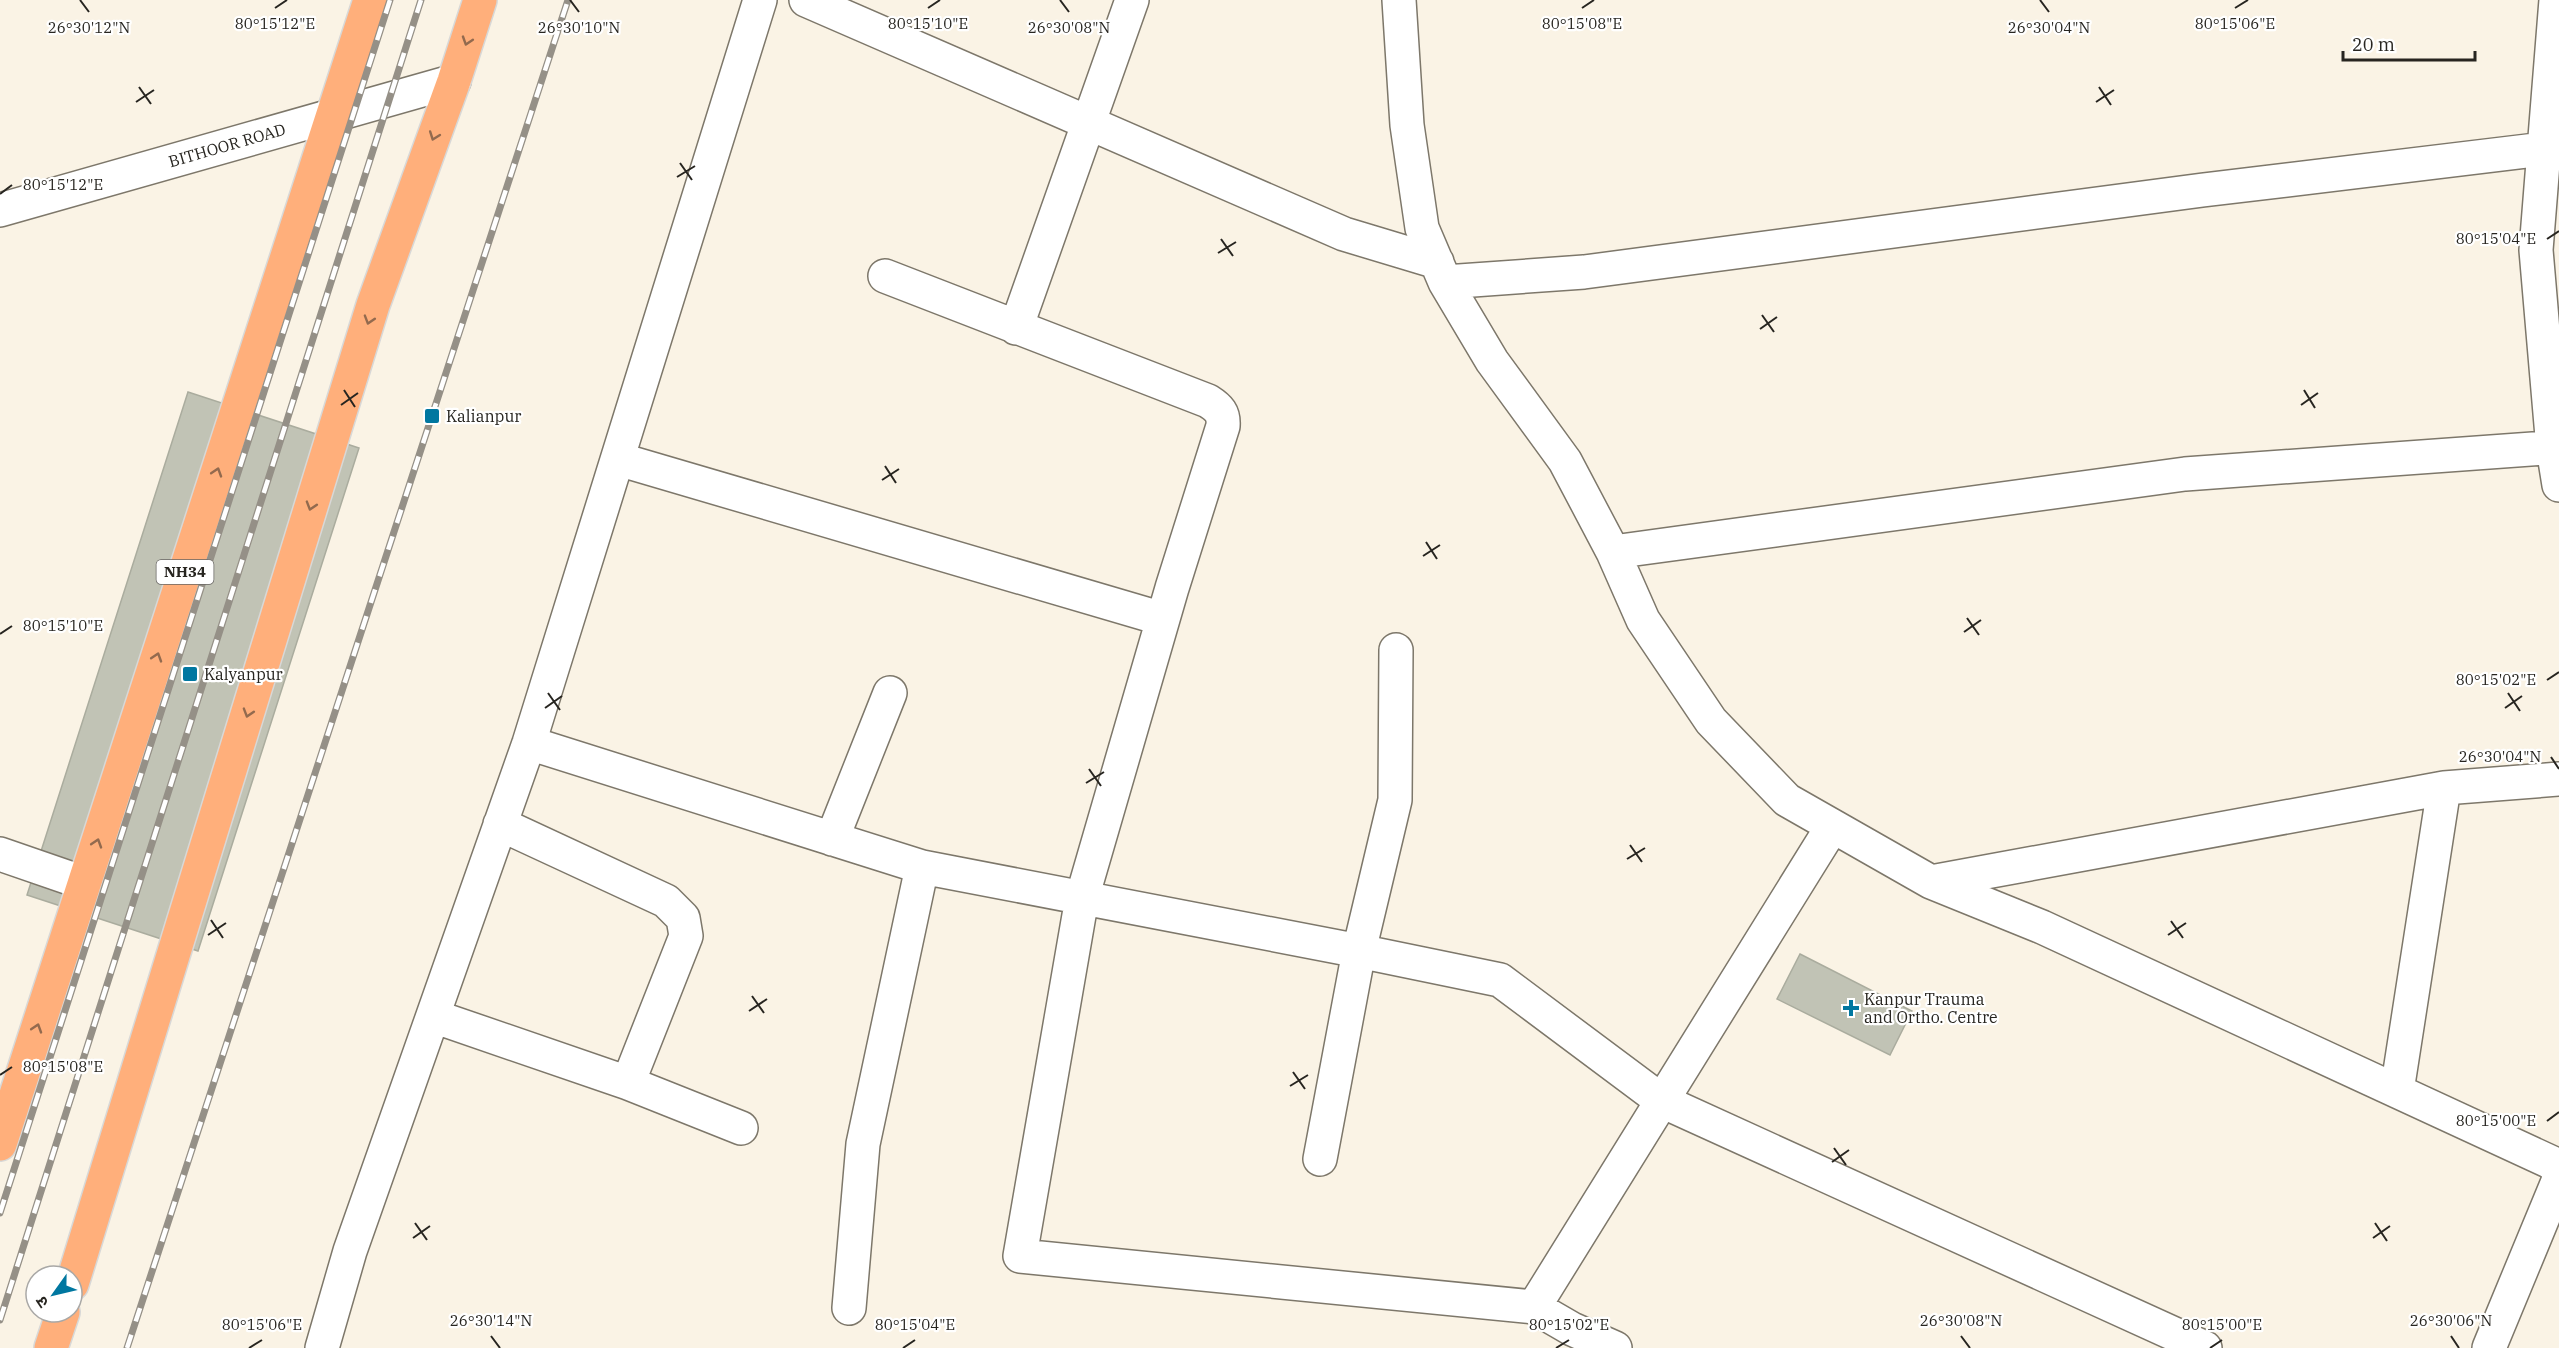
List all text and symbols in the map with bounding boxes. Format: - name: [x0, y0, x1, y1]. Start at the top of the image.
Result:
- text: 80°15'12"E: [235, 14, 315, 33]
- text: 80°15'10"E: [888, 14, 968, 33]
- text: 80°15'08"E: [1542, 14, 1622, 33]
- text: 80°15'06"E: [2195, 14, 2275, 33]
- text: 26°30'12"N: [48, 18, 130, 37]
- text: 26°30'10"N: [538, 18, 620, 37]
- text: 26°30'08"N: [1028, 18, 1110, 37]
- text: 26°30'04"N: [2008, 18, 2090, 37]
- scale bar: [2343, 24, 2475, 62]
- text: 20 m: [2352, 33, 2395, 56]
- one-way arrow: [462, 35, 474, 46]
- street label: BITHOOR ROAD: [166, 119, 288, 171]
- one-way arrow: [429, 130, 442, 141]
- text: 80°15'12"E: [23, 175, 103, 194]
- text: 80°15'04"E: [2456, 229, 2536, 248]
- one-way arrow: [364, 314, 376, 325]
- place label: Kalianpur: [446, 406, 521, 426]
- marker: Kalianpur: [423, 407, 441, 425]
- one-way arrow: [210, 467, 222, 478]
- one-way arrow: [306, 500, 318, 511]
- road number: NH34: [156, 560, 213, 584]
- text: 80°15'10"E: [23, 616, 103, 635]
- one-way arrow: [150, 652, 162, 663]
- place label: Kalyanpur: [204, 664, 283, 684]
- marker: Kalyanpur: [181, 665, 199, 683]
- text: 80°15'02"E: [2456, 670, 2536, 689]
- one-way arrow: [242, 707, 255, 718]
- text: 26°30'04"N: [2459, 747, 2541, 766]
- one-way arrow: [90, 838, 102, 849]
- place label: Kanpur Trauma and Ortho. Centre: [1864, 989, 1998, 1027]
- marker: Kanpur Trauma and Ortho. Centre: [1842, 999, 1860, 1017]
- one-way arrow: [30, 1023, 43, 1034]
- text: 80°15'08"E: [23, 1057, 103, 1076]
- text: 80°15'00"E: [2456, 1111, 2536, 1130]
- north arrow: [24, 1264, 84, 1324]
- text: उ: [30, 1292, 52, 1312]
- text: 26°30'14"N: [450, 1311, 532, 1330]
- text: 26°30'08"N: [1920, 1311, 2002, 1330]
- text: 26°30'06"N: [2410, 1311, 2492, 1330]
- text: 80°15'06"E: [222, 1315, 302, 1334]
- text: 80°15'04"E: [875, 1315, 955, 1334]
- text: 80°15'02"E: [1529, 1315, 1609, 1334]
- text: 80°15'00"E: [2182, 1315, 2262, 1334]

